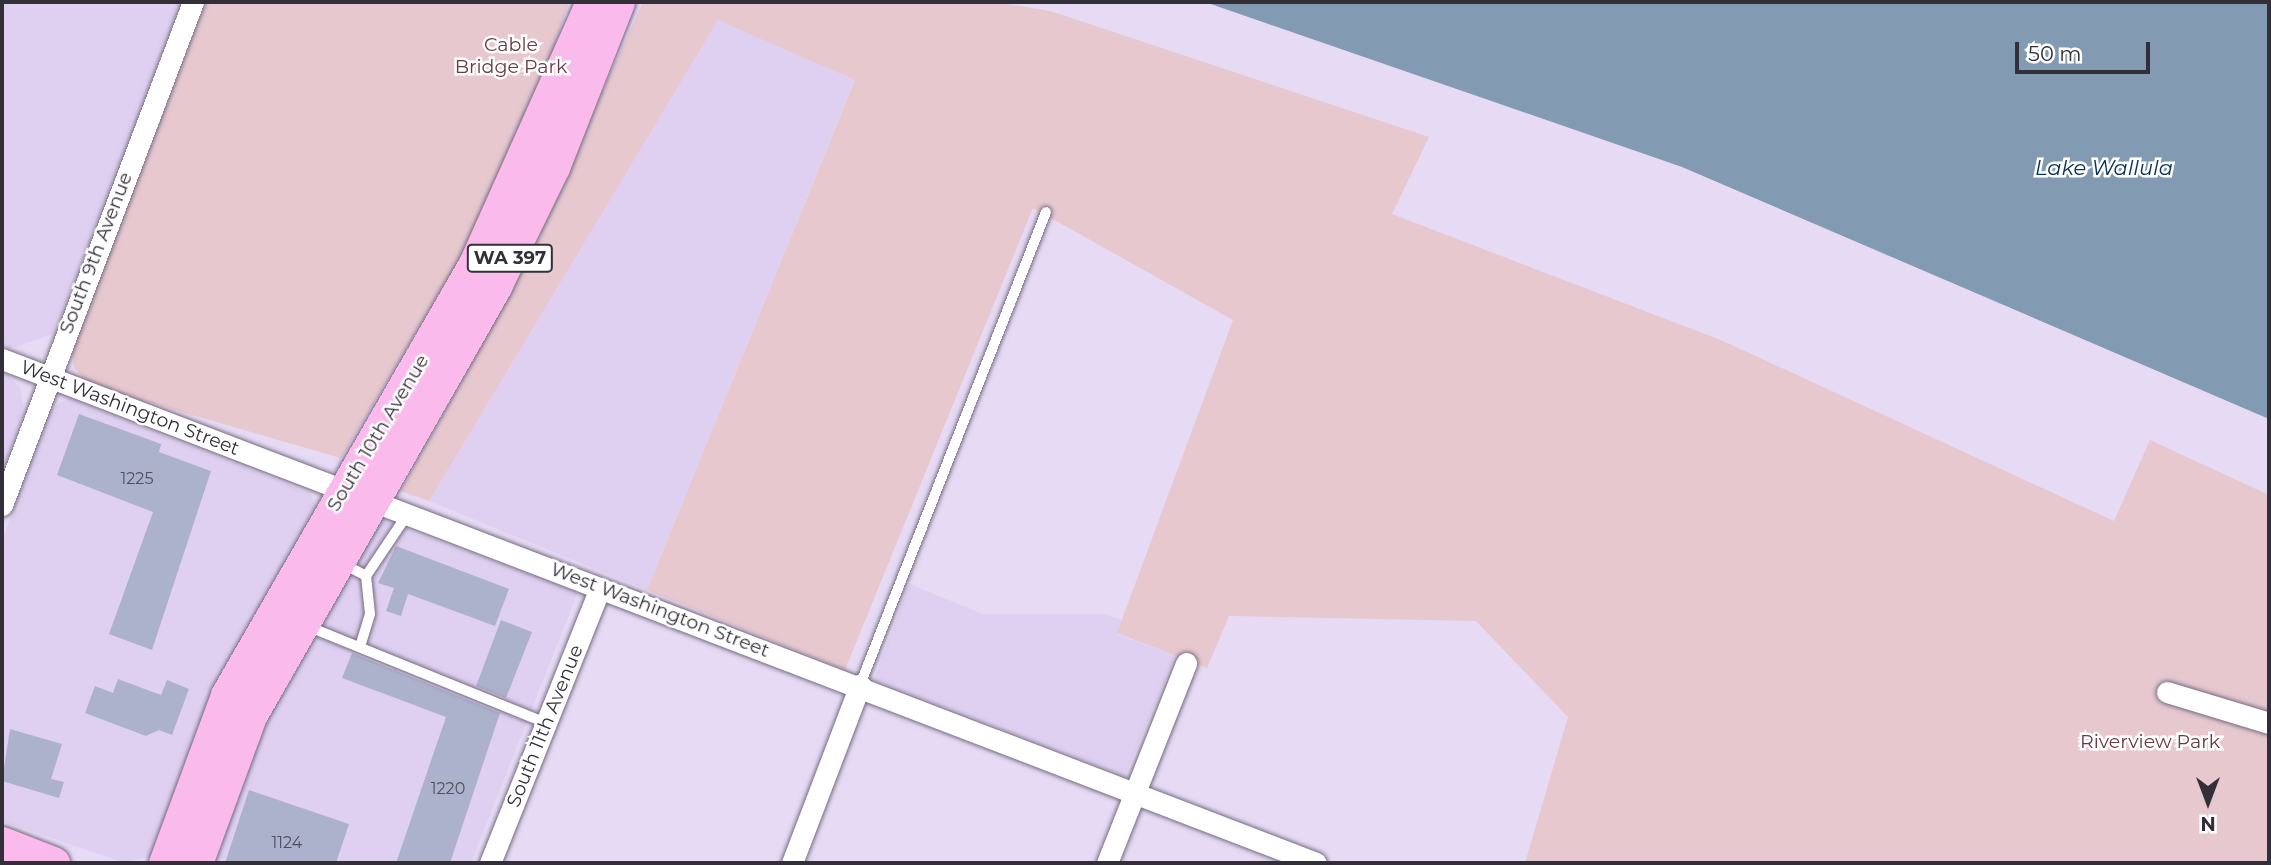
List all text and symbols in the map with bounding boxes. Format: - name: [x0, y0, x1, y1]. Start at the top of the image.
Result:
- scale bar: [2019, 28, 2154, 72]
- park label: Cable Bridge Park: [455, 34, 567, 78]
- text: 50 m: [2028, 41, 2082, 66]
- water label: Lake Wallula: [2035, 155, 2173, 181]
- street label: South 9th Avenue: [55, 169, 137, 337]
- road number: WA 397: [466, 244, 554, 272]
- street label: South 10th Avenue: [322, 351, 434, 515]
- street label: West Washington Street: [17, 356, 243, 460]
- house number: 1225: [120, 469, 154, 489]
- street label: West Washington Street: [547, 558, 773, 662]
- street label: South 11th Avenue: [502, 642, 588, 810]
- park label: Riverview Park: [2080, 731, 2220, 753]
- north arrow: [2173, 767, 2243, 837]
- house number: 1220: [431, 779, 465, 799]
- text: N: [2200, 812, 2216, 835]
- house number: 1124: [272, 833, 302, 853]

